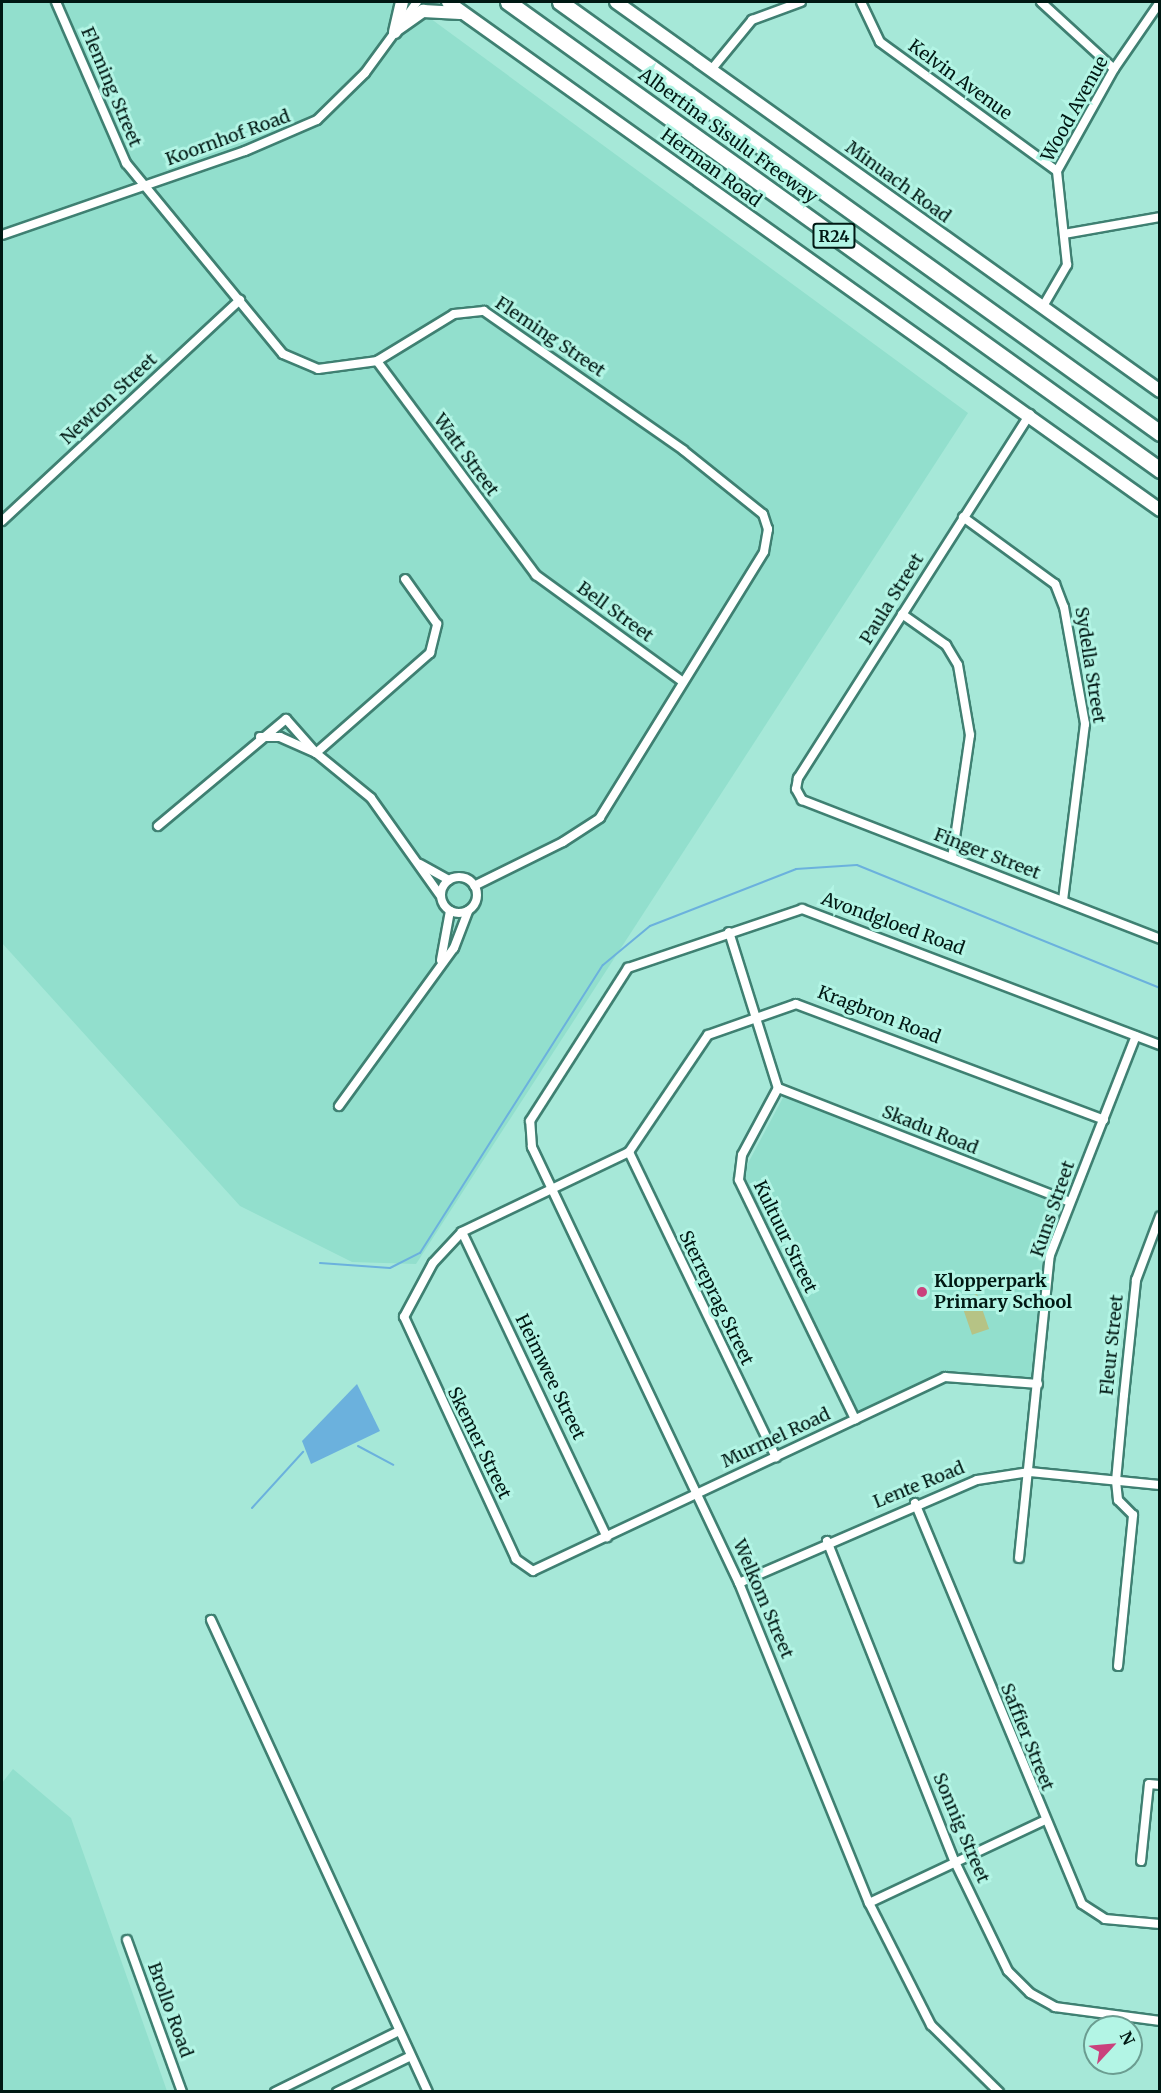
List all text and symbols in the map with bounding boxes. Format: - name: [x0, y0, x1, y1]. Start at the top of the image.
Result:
- street label: Fleming Street: [76, 24, 146, 150]
- street label: Kelvin Avenue: [904, 35, 1016, 125]
- street label: Wood Avenue: [1037, 52, 1113, 166]
- street label: Albertina Sisulu Freeway: [634, 64, 822, 208]
- street label: Koornhof Road: [163, 105, 293, 171]
- street label: Herman Road: [656, 124, 766, 212]
- street label: Minuach Road: [841, 137, 955, 227]
- road number: R24: [812, 223, 856, 249]
- street label: Fleming Street: [491, 292, 609, 382]
- street label: Newton Street: [56, 349, 162, 449]
- street label: Watt Street: [429, 410, 503, 500]
- street label: Paula Street: [856, 550, 928, 648]
- street label: Bell Street: [573, 577, 657, 647]
- street label: Sydella Street: [1070, 605, 1110, 725]
- street label: Finger Street: [931, 824, 1043, 884]
- street label: Avondgloed Road: [819, 888, 967, 960]
- street label: Kragbron Road: [814, 982, 944, 1048]
- street label: Skadu Road: [879, 1101, 981, 1159]
- street label: Kuns Street: [1026, 1158, 1080, 1260]
- street label: Kultuur Street: [749, 1177, 821, 1297]
- street label: Sterreprag Street: [674, 1227, 758, 1369]
- place label: Klopperpark Primary School: [934, 1271, 1072, 1314]
- marker: Klopperpark Primary School: [915, 1285, 929, 1299]
- street label: Fleur Street: [1096, 1294, 1128, 1396]
- street label: Heimwee Street: [510, 1311, 590, 1443]
- street label: Skemer Street: [443, 1383, 515, 1503]
- street label: Murmel Road: [718, 1403, 834, 1473]
- street label: Lente Road: [870, 1457, 968, 1513]
- street label: Welkom Street: [728, 1536, 798, 1662]
- street label: Saffier Street: [996, 1680, 1058, 1794]
- street label: Sonnig Street: [928, 1770, 994, 1886]
- street label: Brollo Road: [143, 1960, 197, 2060]
- north arrow: [1083, 2015, 1143, 2075]
- text: N: [1116, 2028, 1139, 2048]

